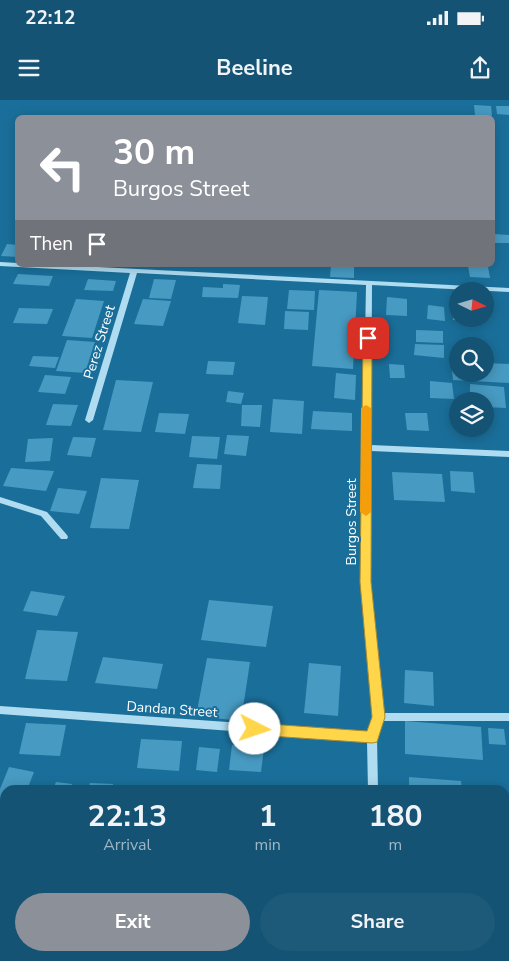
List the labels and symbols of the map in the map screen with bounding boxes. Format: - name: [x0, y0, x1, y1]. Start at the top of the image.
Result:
- north arrow: [449, 282, 494, 328]
- street label: Perez Street: [79, 303, 120, 382]
- pin: [347, 317, 389, 359]
- street label: Burgos Street: [342, 479, 361, 565]
- street label: Dandan Street: [126, 697, 218, 722]
- position arrow: [228, 702, 280, 754]

